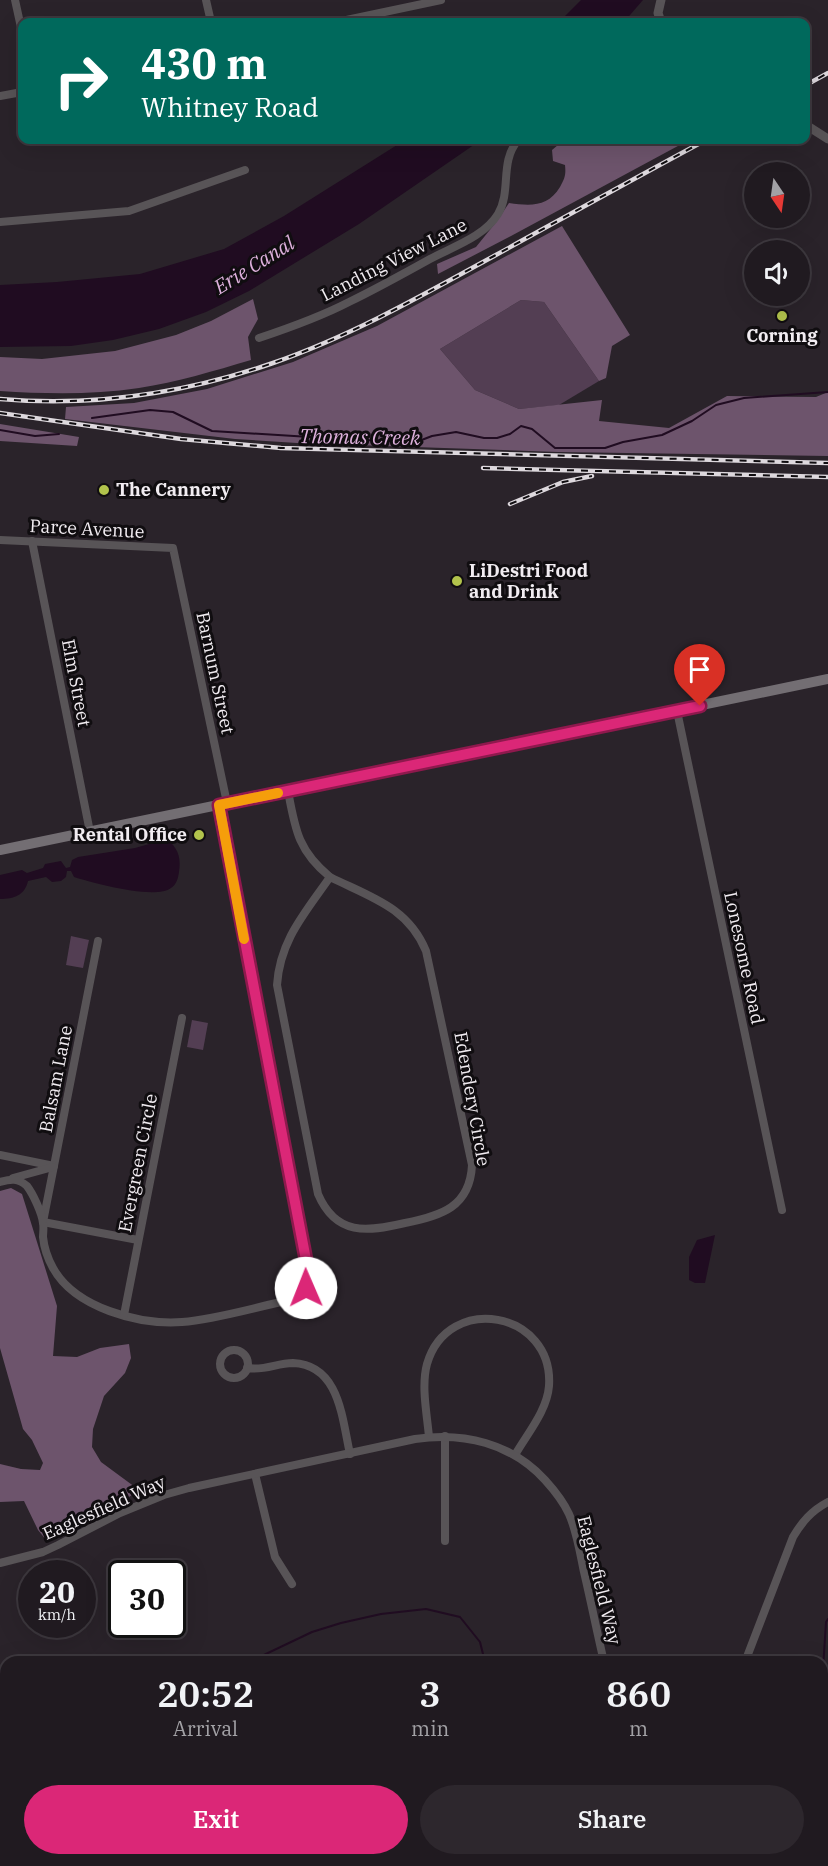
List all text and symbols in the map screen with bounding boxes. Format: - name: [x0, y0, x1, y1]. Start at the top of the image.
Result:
- text: 430 m: [141, 36, 267, 91]
- icon: right: [42, 42, 120, 120]
- text: Whitney Road: [141, 89, 319, 124]
- north arrow: [744, 162, 810, 228]
- map controls: [744, 162, 810, 306]
- street label: Landing View Lane: [317, 213, 471, 306]
- water label: Erie Canal: [208, 229, 299, 300]
- button: sound: [744, 240, 810, 306]
- marker: Corning: [775, 309, 789, 323]
- place label: Corning: [746, 324, 818, 347]
- water label: Thomas Creek: [299, 422, 421, 451]
- place label: The Cannery: [116, 478, 232, 501]
- marker: The Cannery: [97, 483, 111, 497]
- street label: Parce Avenue: [29, 514, 145, 543]
- place label: LiDestri Food and Drink: [469, 559, 588, 603]
- marker: LiDestri Food and Drink: [450, 574, 464, 588]
- street label: Barnum Street: [191, 610, 240, 736]
- street label: Elm Street: [57, 637, 96, 729]
- pin: [674, 644, 725, 706]
- icon: arrive: [683, 653, 716, 686]
- place label: Rental Office: [73, 823, 187, 846]
- marker: Rental Office: [192, 828, 206, 842]
- street label: Lonesome Road: [719, 890, 770, 1026]
- street label: Balsam Lane: [34, 1023, 77, 1135]
- street label: Edendery Circle: [449, 1030, 496, 1168]
- street label: Evergreen Circle: [113, 1092, 162, 1234]
- position arrow: [274, 1256, 338, 1320]
- street label: Eaglesfield Way: [39, 1470, 169, 1545]
- street label: Eaglesfield Way: [572, 1513, 627, 1647]
- speed limit sign: 30: [108, 1560, 186, 1638]
- text: 20: [39, 1572, 75, 1611]
- text: km/h: [38, 1605, 76, 1624]
- text: 20:52: [157, 1670, 254, 1717]
- text: 3: [419, 1670, 441, 1717]
- text: 860: [606, 1670, 671, 1717]
- text: Arrival: [173, 1715, 238, 1742]
- text: min: [411, 1715, 449, 1742]
- text: m: [629, 1715, 648, 1742]
- button: Exit: [24, 1785, 408, 1854]
- button: Share: [420, 1785, 804, 1854]

